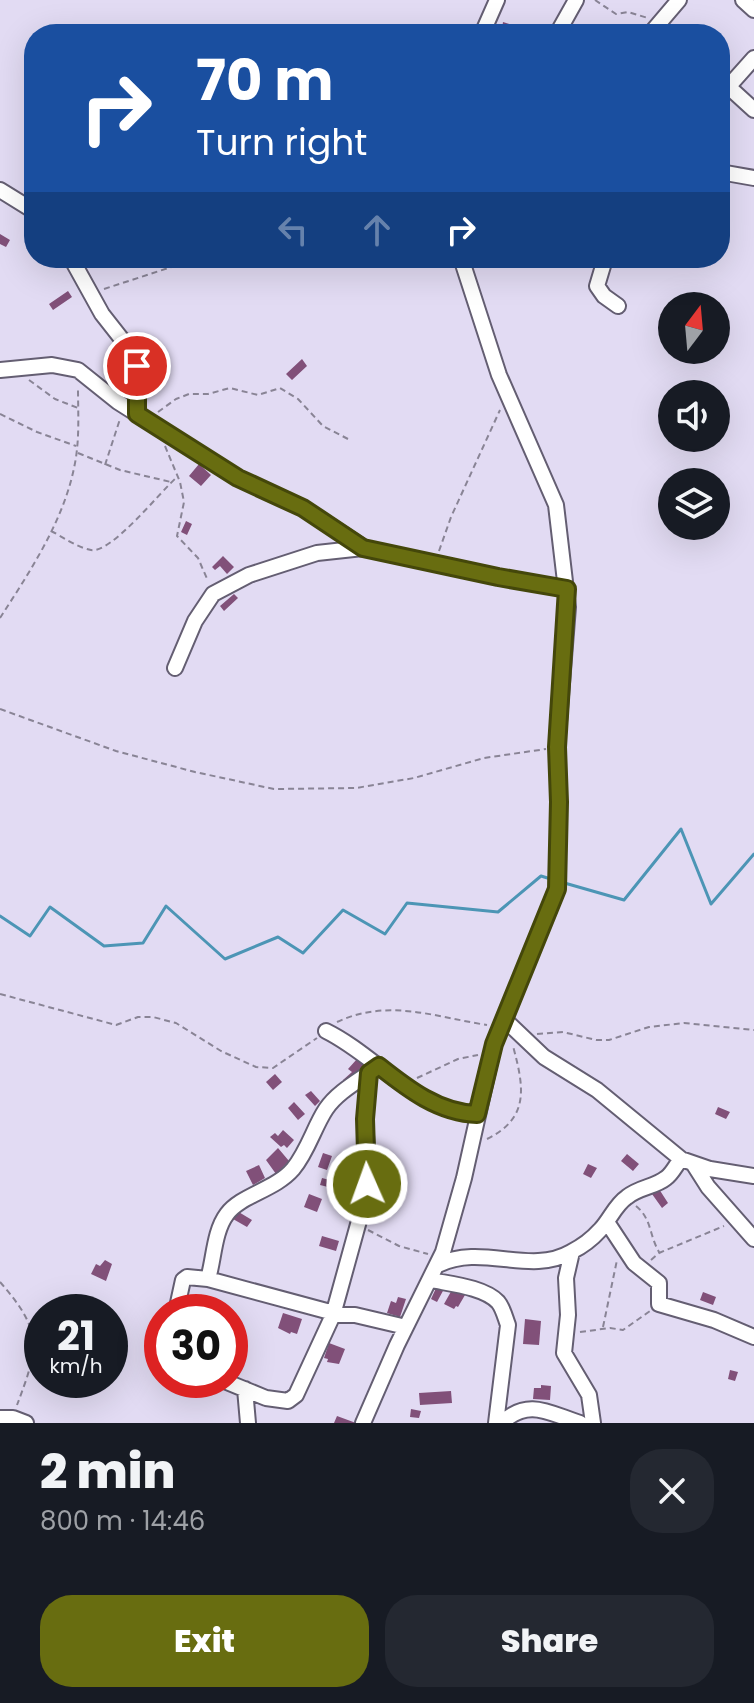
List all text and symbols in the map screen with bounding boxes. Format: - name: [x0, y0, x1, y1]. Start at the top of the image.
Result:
- text: 70 m: [196, 41, 334, 120]
- icon: right: [64, 56, 168, 160]
- text: Turn right: [196, 117, 367, 168]
- icon: left: [271, 208, 315, 252]
- icon: ahead: [355, 208, 399, 252]
- icon: right: [439, 208, 483, 252]
- north arrow: [658, 292, 730, 364]
- map controls: [658, 292, 730, 540]
- pin: [103, 332, 171, 400]
- icon: arrive: [115, 344, 159, 388]
- button: sound: [658, 380, 730, 452]
- button: layers: [658, 468, 730, 540]
- position arrow: [325, 1142, 409, 1226]
- speed limit sign: 30: [144, 1294, 248, 1398]
- text: 21: [57, 1308, 95, 1364]
- text: km/h: [49, 1352, 103, 1380]
- text: 2 min: [40, 1438, 175, 1505]
- button: close: [630, 1449, 714, 1533]
- text: 800 m · 14:46: [40, 1503, 205, 1539]
- button: Exit: [40, 1595, 369, 1687]
- button: Share: [385, 1595, 714, 1687]

